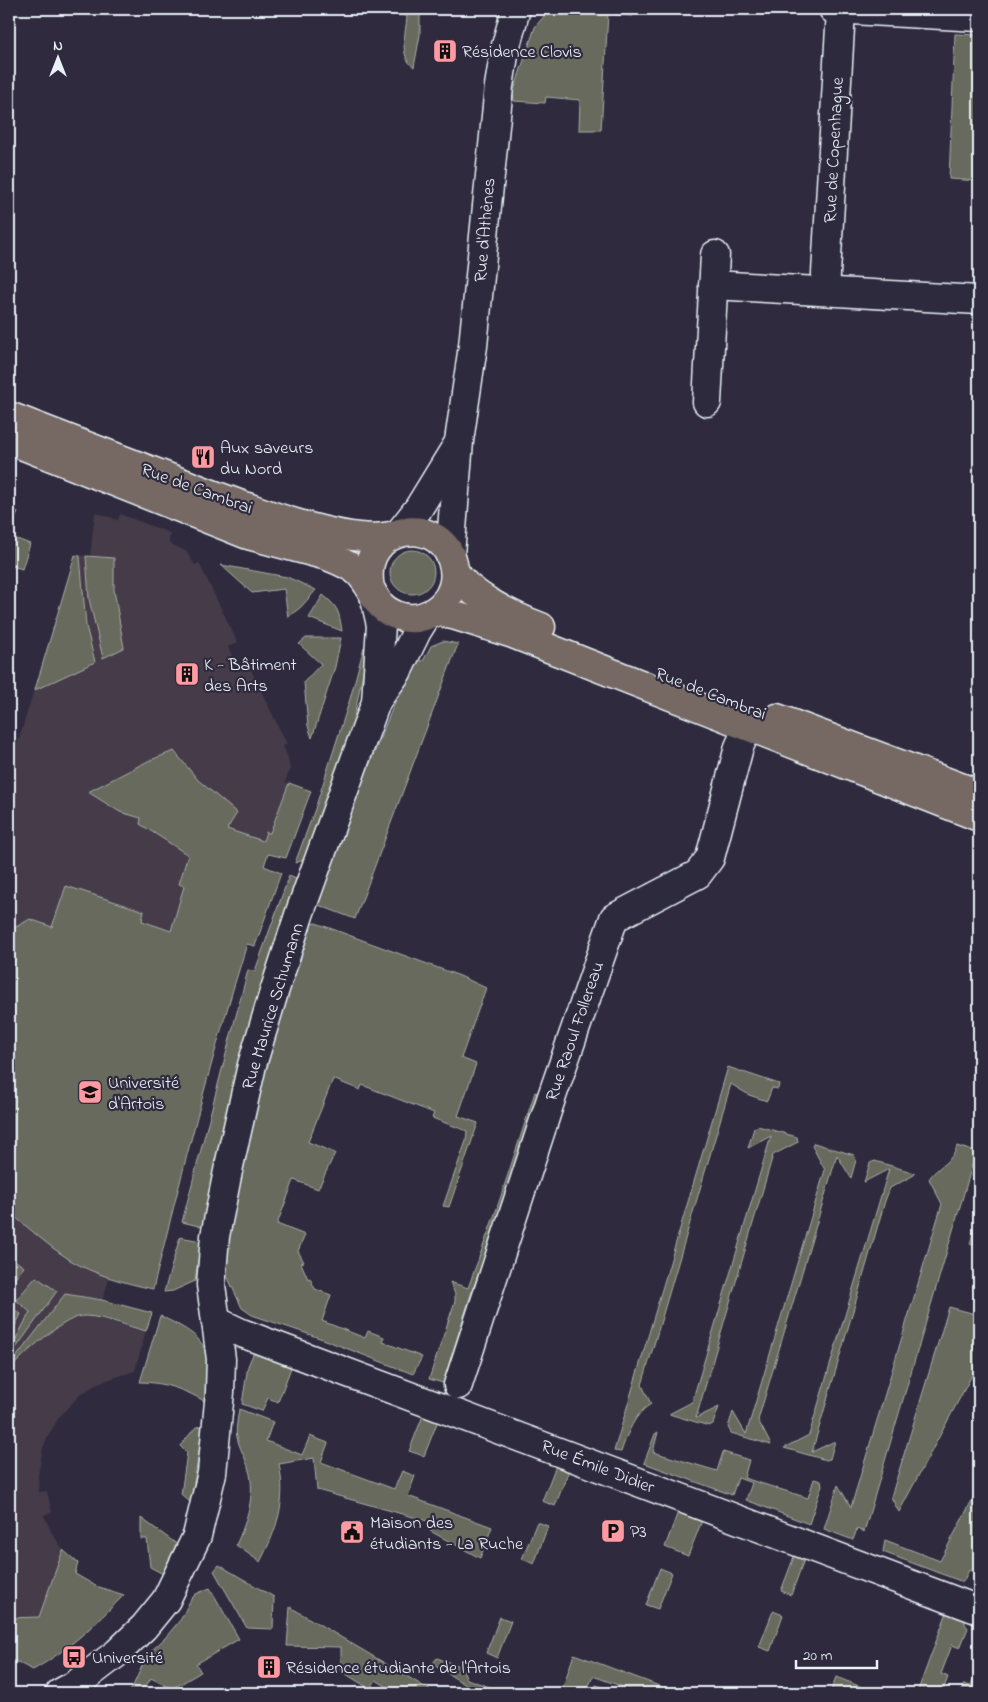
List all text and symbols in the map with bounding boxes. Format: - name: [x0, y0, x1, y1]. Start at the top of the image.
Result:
- north arrow: [32, 32, 82, 82]
- text: N: [53, 36, 63, 57]
- building icon: Résidence Clovis: [432, 38, 458, 64]
- place label: Résidence Clovis: [462, 40, 582, 66]
- street label: Rue de Copenhague: [818, 76, 853, 224]
- street label: Rue d'Athènes: [468, 177, 504, 283]
- place label: Aux saveurs du Nord: [220, 436, 313, 483]
- restaurant icon: Aux saveurs du Nord: [190, 444, 216, 470]
- street label: Rue de Cambrai: [137, 458, 256, 522]
- place label: K - Bâtiment des Arts: [204, 653, 297, 700]
- building icon: K - Bâtiment des Arts: [174, 661, 200, 687]
- street label: Rue de Cambrai: [651, 662, 770, 728]
- street label: Rue Maurice Schumann: [236, 920, 312, 1093]
- street label: Rue Raoul Follereau: [540, 958, 612, 1105]
- place label: Université d'Artois: [108, 1071, 180, 1118]
- school or university icon: Université d'Artois: [77, 1079, 103, 1105]
- street label: Rue Émile Didier: [537, 1434, 658, 1502]
- place label: Maison des étudiants - La Ruche: [370, 1511, 524, 1558]
- parking icon: P3: [600, 1518, 626, 1544]
- public building icon: Maison des étudiants - La Ruche: [339, 1519, 365, 1545]
- place label: P3: [630, 1520, 647, 1546]
- scale bar: [796, 1637, 877, 1669]
- bus stop icon: Université: [61, 1644, 87, 1670]
- text: 20 m: [803, 1645, 833, 1667]
- place label: Université: [92, 1646, 164, 1672]
- building icon: Résidence étudiante de l'Artois: [256, 1654, 282, 1680]
- place label: Résidence étudiante de l'Artois: [286, 1656, 511, 1682]

